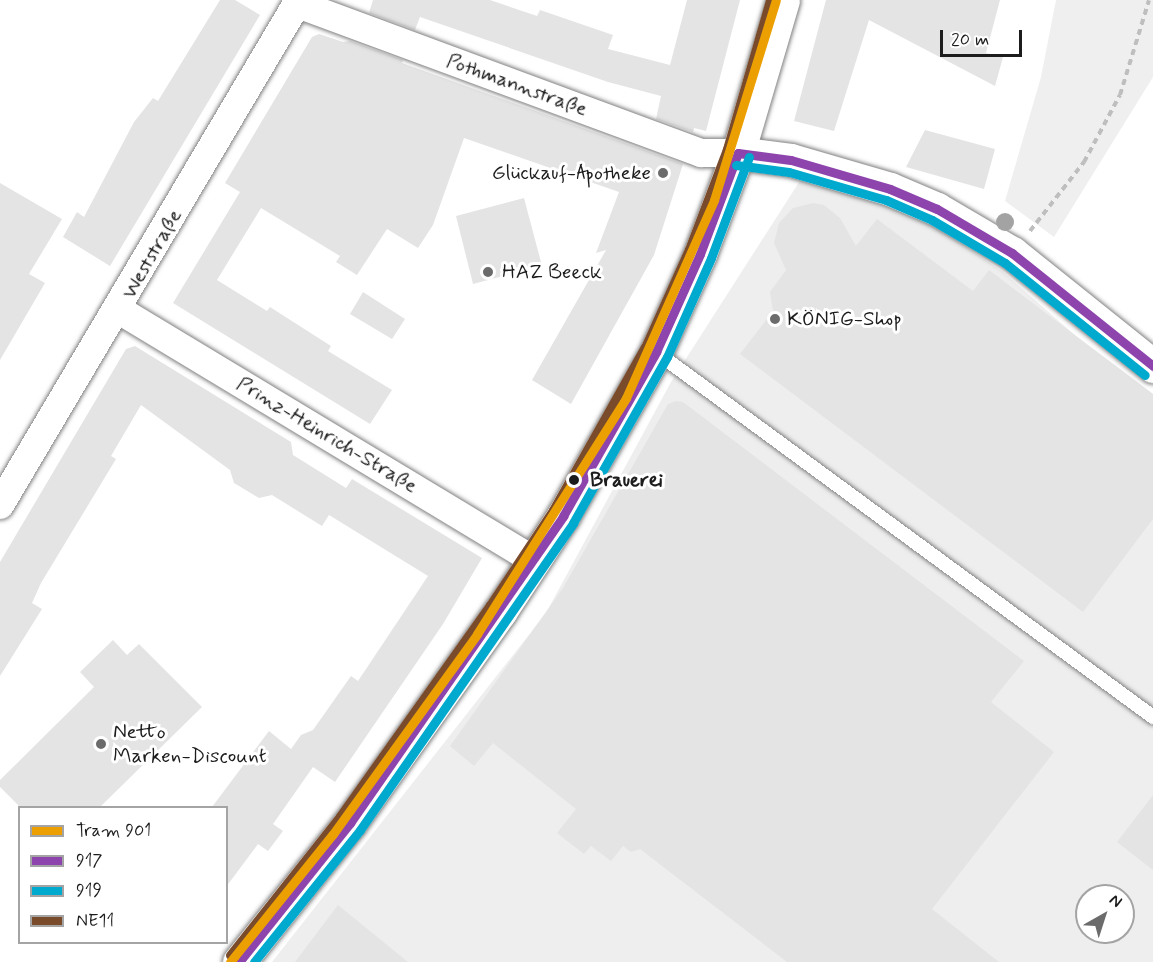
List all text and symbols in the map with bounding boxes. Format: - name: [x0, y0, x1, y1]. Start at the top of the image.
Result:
- scale bar: [943, 18, 1026, 56]
- text: 20 m: [951, 28, 989, 52]
- street label: Pothmannstraße: [443, 48, 591, 122]
- place label: Glückauf-Apotheke: [492, 160, 651, 186]
- marker: Glückauf-Apotheke: [656, 166, 670, 180]
- street label: Weststraße: [116, 205, 188, 303]
- place label: HAZ Beeck: [502, 259, 601, 285]
- marker: HAZ Beeck: [479, 263, 497, 281]
- place label: KÖNIG-Shop: [787, 306, 902, 332]
- marker: KÖNIG-Shop: [768, 312, 782, 326]
- street label: Prinz-Heinrich-Straße: [232, 371, 422, 499]
- place label: Brauerei: [590, 467, 663, 493]
- marker: Brauerei: [563, 469, 585, 491]
- place label: Netto Marken-Discount: [113, 719, 267, 769]
- marker: Netto Marken-Discount: [94, 737, 108, 751]
- legend: [18, 806, 228, 944]
- text: Tram 901: [76, 819, 151, 843]
- text: 917: [76, 849, 103, 873]
- text: 919: [76, 879, 102, 903]
- north arrow: [1075, 884, 1135, 944]
- text: N: [1105, 890, 1126, 913]
- text: NE11: [76, 909, 114, 933]

